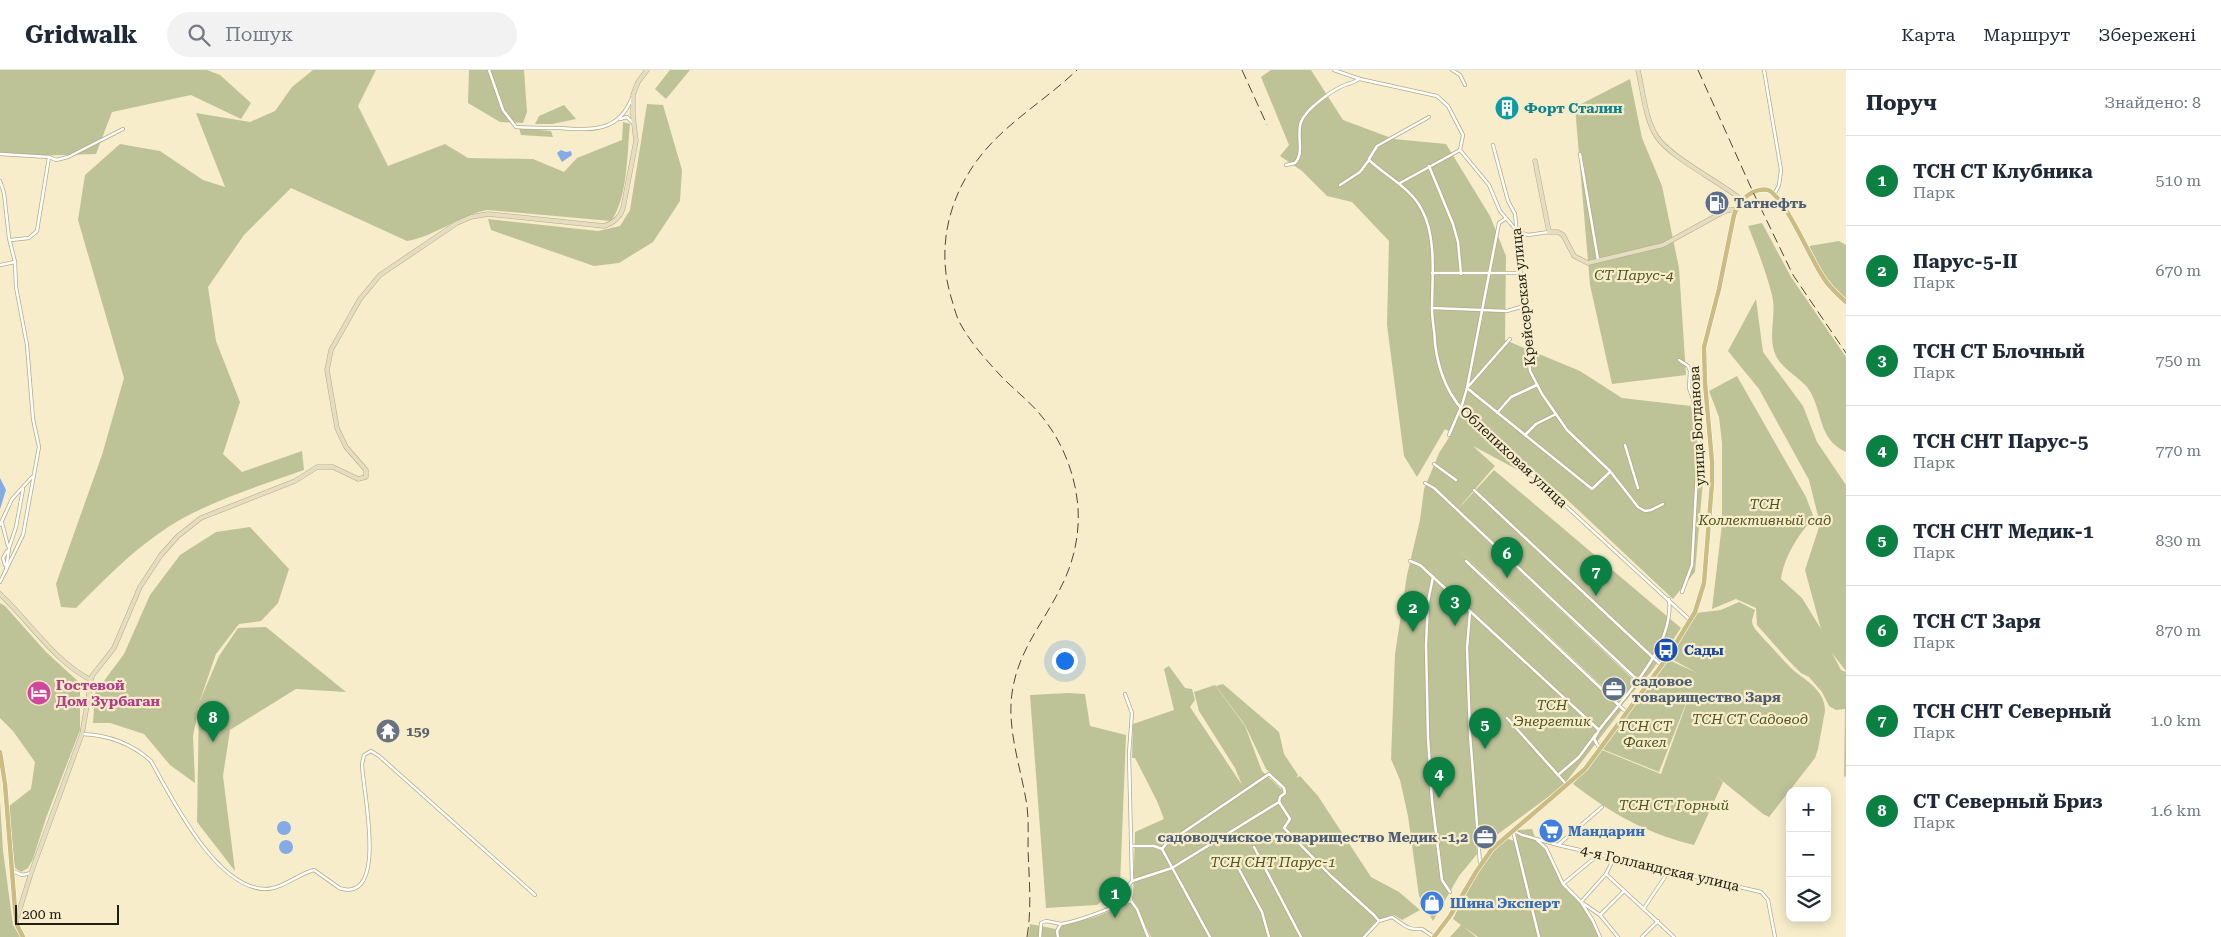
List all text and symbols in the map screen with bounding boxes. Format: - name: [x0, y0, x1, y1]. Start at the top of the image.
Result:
- search box: [167, 12, 517, 57]
- text: Gridwalk: [25, 21, 137, 49]
- icon: search: [185, 21, 213, 49]
- text: Пошук: [225, 23, 293, 46]
- text: Карта: [1901, 24, 1955, 45]
- text: Маршрут: [1983, 24, 2070, 45]
- text: Збережені: [2098, 24, 2196, 45]
- text: Поруч: [1866, 91, 1937, 115]
- text: Знайдено: 8: [2104, 93, 2201, 112]
- building icon: Форт Сталин: [1494, 95, 1520, 121]
- place label: Форт Сталин: [1524, 100, 1623, 116]
- text: ТСН СТ Клубника: [1913, 160, 2093, 183]
- text: 1: [1878, 171, 1886, 190]
- text: 510 m: [2155, 171, 2201, 190]
- text: Парк: [1913, 183, 1955, 202]
- fuel station icon: Татнефть: [1704, 190, 1730, 216]
- place label: Татнефть: [1734, 195, 1807, 211]
- street label: Крейсерская улица: [1508, 227, 1538, 367]
- text: Парус-5-II: [1913, 250, 2017, 273]
- text: 2: [1878, 261, 1886, 280]
- text: 670 m: [2155, 261, 2201, 280]
- park label: СТ Парус-4: [1594, 267, 1674, 283]
- text: Парк: [1913, 273, 1955, 292]
- text: ТСН СТ Блочный: [1913, 340, 2085, 363]
- text: 3: [1878, 351, 1886, 370]
- text: 750 m: [2155, 351, 2201, 370]
- text: Парк: [1913, 363, 1955, 382]
- street label: улица Богданова: [1686, 365, 1708, 487]
- street label: Облепиховая улица: [1457, 403, 1571, 511]
- text: ТСН СНТ Парус-5: [1913, 430, 2088, 453]
- text: 4: [1878, 441, 1886, 460]
- text: 770 m: [2155, 441, 2201, 460]
- text: Парк: [1913, 453, 1955, 472]
- park label: ТСН Коллективный сад: [1698, 496, 1831, 528]
- text: ТСН СНТ Медик-1: [1913, 520, 2094, 543]
- text: 5: [1878, 531, 1886, 550]
- text: 830 m: [2155, 531, 2201, 550]
- pin: 6: [1491, 537, 1523, 578]
- text: Парк: [1913, 543, 1955, 562]
- pin: 7: [1580, 555, 1612, 596]
- pin: 3: [1439, 585, 1471, 626]
- pin: 2: [1397, 591, 1429, 632]
- text: ТСН СТ Заря: [1913, 610, 2041, 633]
- text: 6: [1878, 621, 1886, 640]
- text: 870 m: [2155, 621, 2201, 640]
- text: Парк: [1913, 633, 1955, 652]
- bus stop icon: Сады: [1653, 637, 1679, 663]
- place label: Сады: [1684, 642, 1724, 658]
- your location: [1052, 648, 1078, 674]
- place label: садовое товарищество Заря: [1632, 673, 1781, 705]
- office icon: садовое товарищество Заря: [1601, 676, 1627, 702]
- place label: Гостевой Дом Зурбаган: [56, 677, 160, 709]
- hotel icon: Гостевой Дом Зурбаган: [26, 680, 52, 706]
- park label: ТСН Энергетик: [1513, 697, 1591, 729]
- text: ТСН СНТ Северный: [1913, 700, 2111, 723]
- pin: 8: [197, 701, 229, 742]
- pin: 5: [1469, 708, 1501, 749]
- park label: ТСН СТ Садовод: [1692, 711, 1808, 727]
- text: 7: [1878, 711, 1886, 730]
- text: 1.0 km: [2150, 711, 2201, 730]
- temple icon: 159: [375, 718, 401, 744]
- park label: ТСН СТ Факел: [1618, 718, 1672, 750]
- place label: 159: [406, 723, 430, 739]
- text: Парк: [1913, 723, 1955, 742]
- pin: 4: [1423, 757, 1455, 798]
- map controls: [1786, 787, 1831, 922]
- button: +: [1786, 787, 1831, 832]
- text: СТ Северный Бриз: [1913, 790, 2103, 813]
- park label: ТСН СТ Горный: [1619, 797, 1730, 813]
- text: 8: [1878, 801, 1886, 820]
- text: 1.6 km: [2150, 801, 2201, 820]
- text: Парк: [1913, 813, 1955, 832]
- supermarket icon: Мандарин: [1538, 818, 1564, 844]
- place label: Мандарин: [1568, 823, 1645, 839]
- office icon: садоводчиское товарищество Медик -1,2: [1472, 824, 1498, 850]
- place label: садоводчиское товарищество Медик -1,2: [1158, 829, 1468, 845]
- button: −: [1786, 832, 1831, 877]
- street label: 4-я Голландская улица: [1579, 842, 1742, 894]
- park label: ТСН СНТ Парус-1: [1210, 854, 1336, 870]
- pin: 1: [1099, 877, 1131, 918]
- button: layers: [1786, 877, 1831, 922]
- shop icon: Шина Эксперт: [1419, 890, 1445, 916]
- place label: Шина Эксперт: [1450, 895, 1560, 911]
- scale bar: [15, 902, 119, 925]
- text: 200 m: [22, 906, 62, 922]

